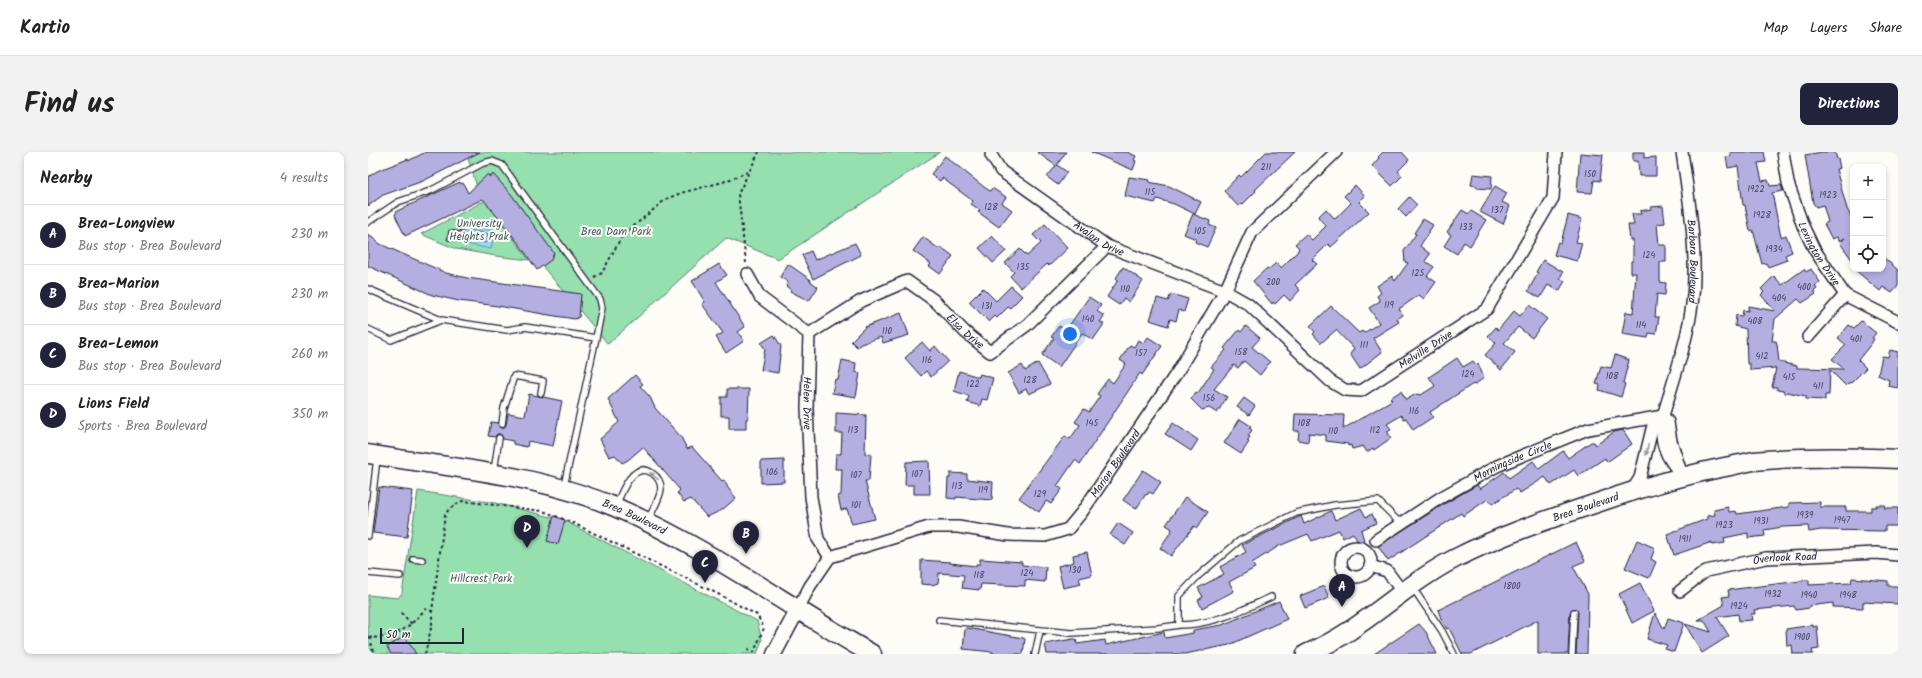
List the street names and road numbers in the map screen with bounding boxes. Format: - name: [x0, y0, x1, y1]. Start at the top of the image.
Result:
- street label: Avalon Drive: [1069, 217, 1127, 262]
- street label: Barbara Boulevard: [1681, 219, 1702, 305]
- street label: Lexington Drive: [1792, 220, 1844, 290]
- street label: Elsa Drive: [941, 310, 988, 354]
- street label: Melville Drive: [1395, 326, 1456, 374]
- street label: Helen Drive: [797, 376, 816, 430]
- street label: Marion Boulevard: [1086, 426, 1146, 502]
- street label: Morningside Circle: [1470, 437, 1555, 488]
- street label: Brea Boulevard: [1550, 488, 1622, 527]
- street label: Brea Boulevard: [599, 495, 670, 540]
- street label: Overlook Road: [1751, 548, 1818, 571]

